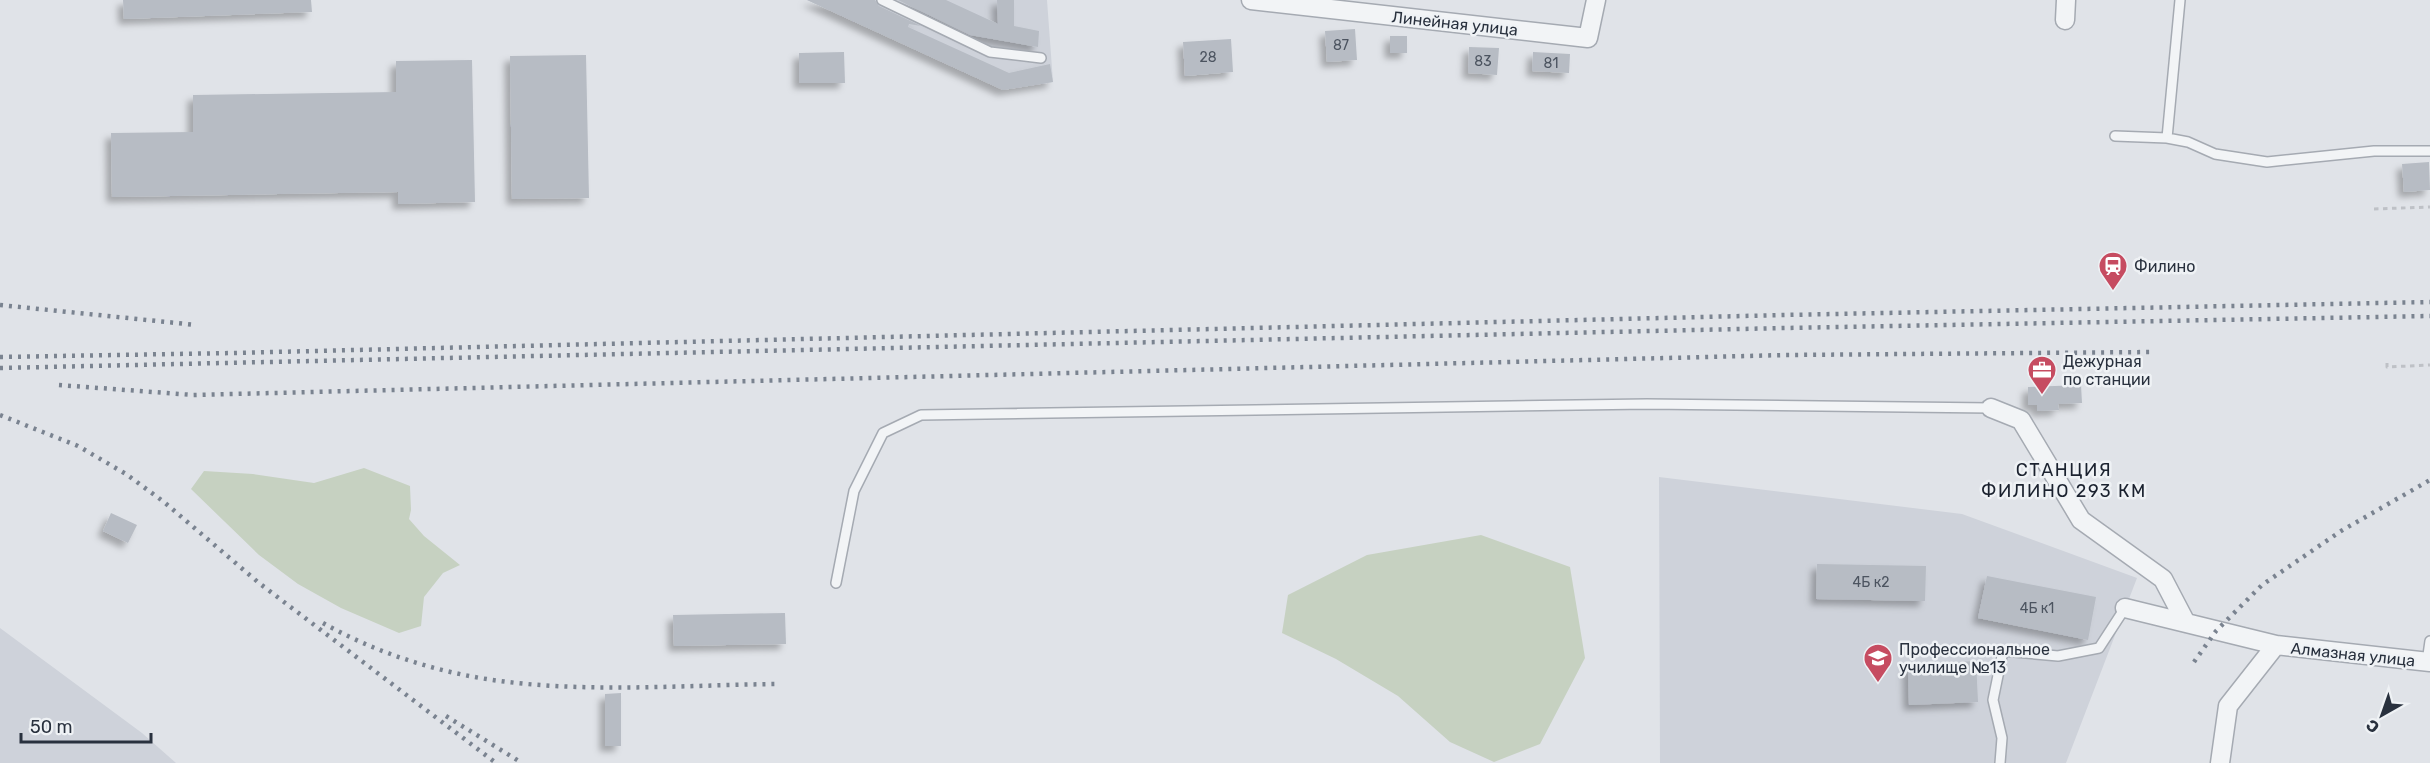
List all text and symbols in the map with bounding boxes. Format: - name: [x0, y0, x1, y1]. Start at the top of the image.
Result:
- street label: Линейная улица: [1391, 7, 1519, 40]
- house number: 87: [1333, 37, 1349, 54]
- house number: 28: [1199, 49, 1217, 66]
- house number: 83: [1474, 53, 1492, 70]
- house number: 81: [1544, 55, 1558, 72]
- station icon: Филино: [2097, 250, 2129, 292]
- place label: Филино: [2134, 257, 2195, 276]
- place label: Дежурная по станции: [2063, 352, 2151, 389]
- office icon: Дежурная по станции: [2026, 354, 2058, 396]
- district label: СТАНЦИЯ ФИЛИНО 293 КМ: [1981, 459, 2147, 502]
- house number: 4Б к2: [1853, 574, 1889, 591]
- house number: 4Б к1: [2020, 600, 2054, 617]
- street label: Алмазная улица: [2290, 639, 2416, 670]
- place label: Профессиональное училище №13: [1899, 640, 2050, 677]
- school or university icon: Профессиональное училище №13: [1862, 642, 1894, 684]
- north arrow: [2352, 685, 2412, 745]
- scale bar: [21, 706, 152, 744]
- text: С: [2362, 715, 2383, 737]
- text: 50 m: [30, 716, 73, 738]

